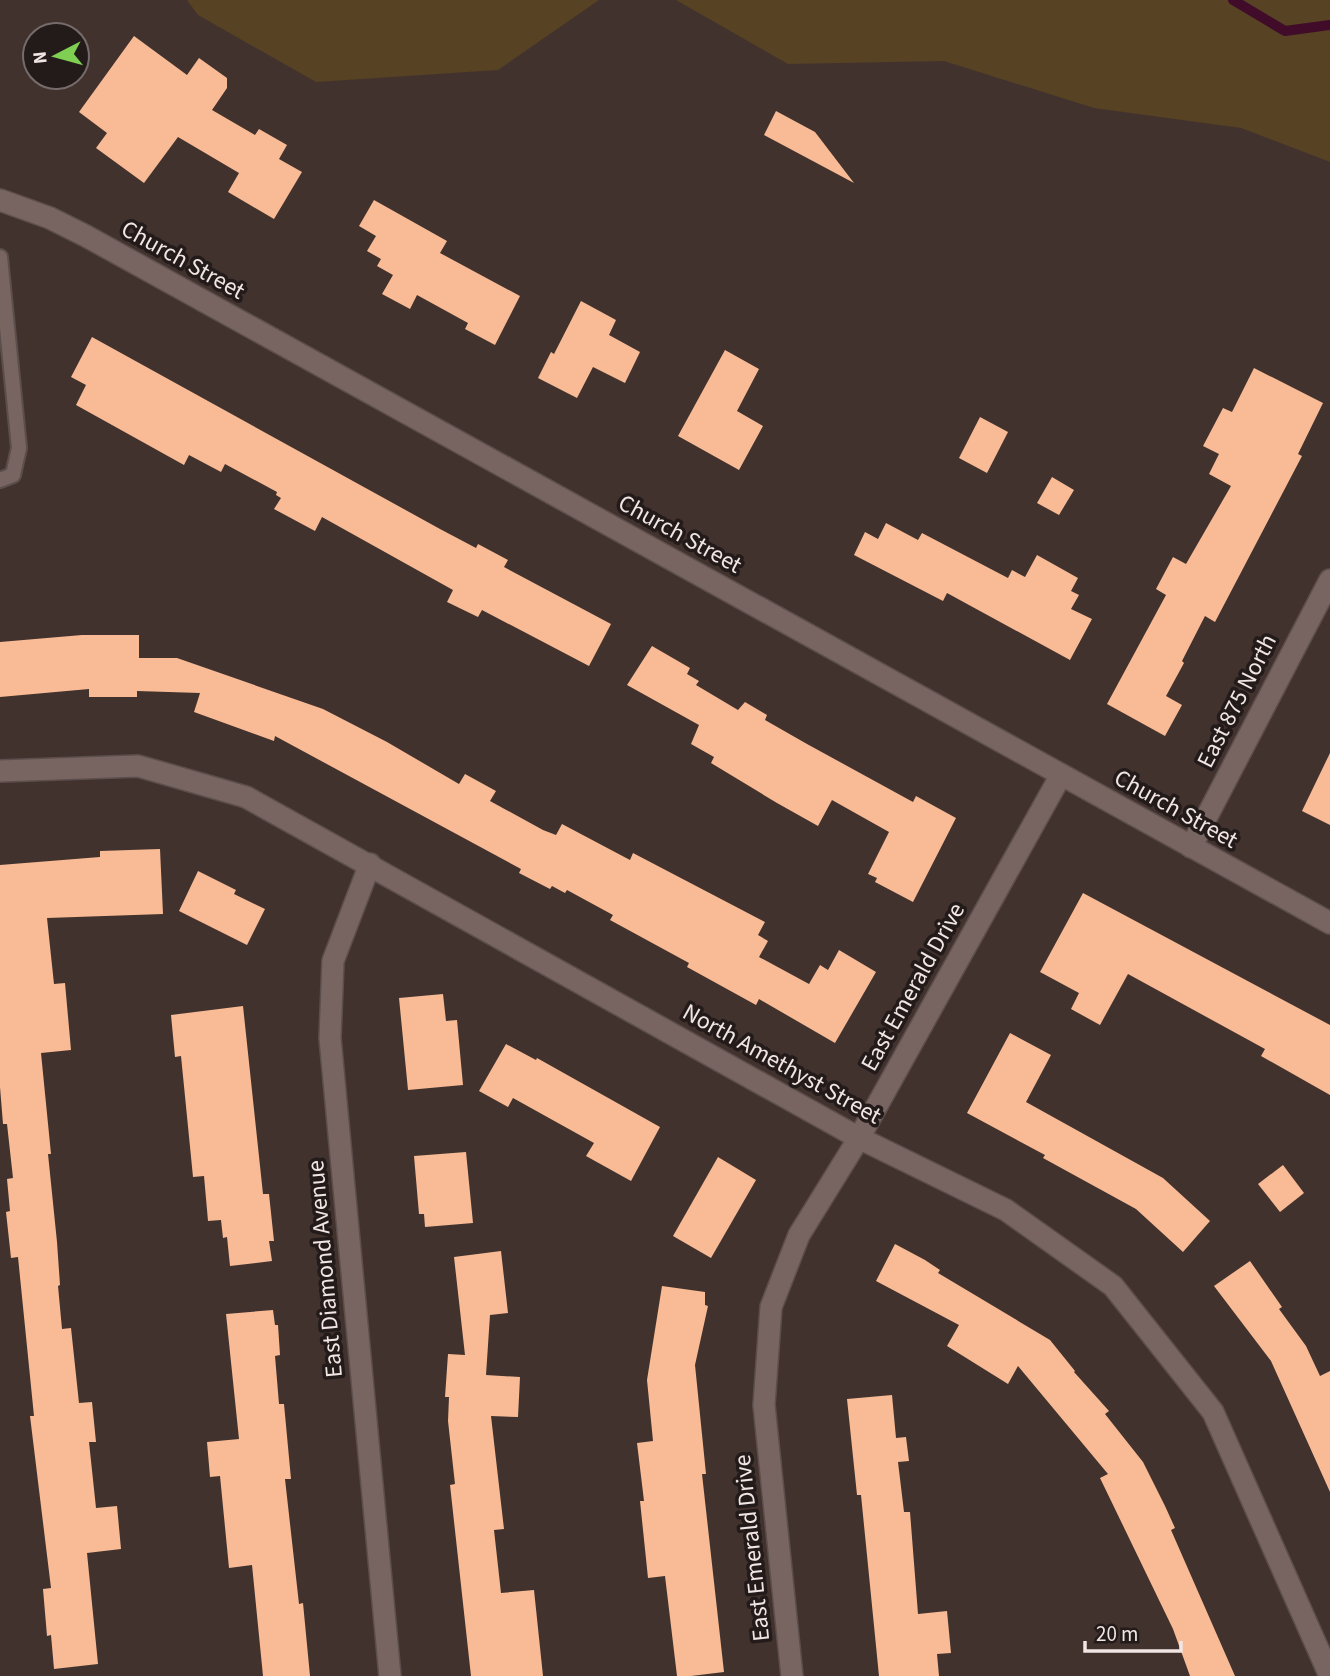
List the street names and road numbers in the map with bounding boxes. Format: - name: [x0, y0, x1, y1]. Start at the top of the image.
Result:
- street label: Church Street: [115, 212, 251, 308]
- street label: Church Street: [612, 486, 748, 582]
- street label: East 875 North: [1188, 628, 1286, 774]
- street label: Church Street: [1108, 761, 1244, 857]
- street label: East Emerald Drive: [852, 896, 974, 1078]
- street label: North Amethyst Street: [676, 995, 888, 1133]
- street label: East Diamond Avenue: [298, 1159, 352, 1379]
- street label: East Emerald Drive: [725, 1453, 779, 1643]

